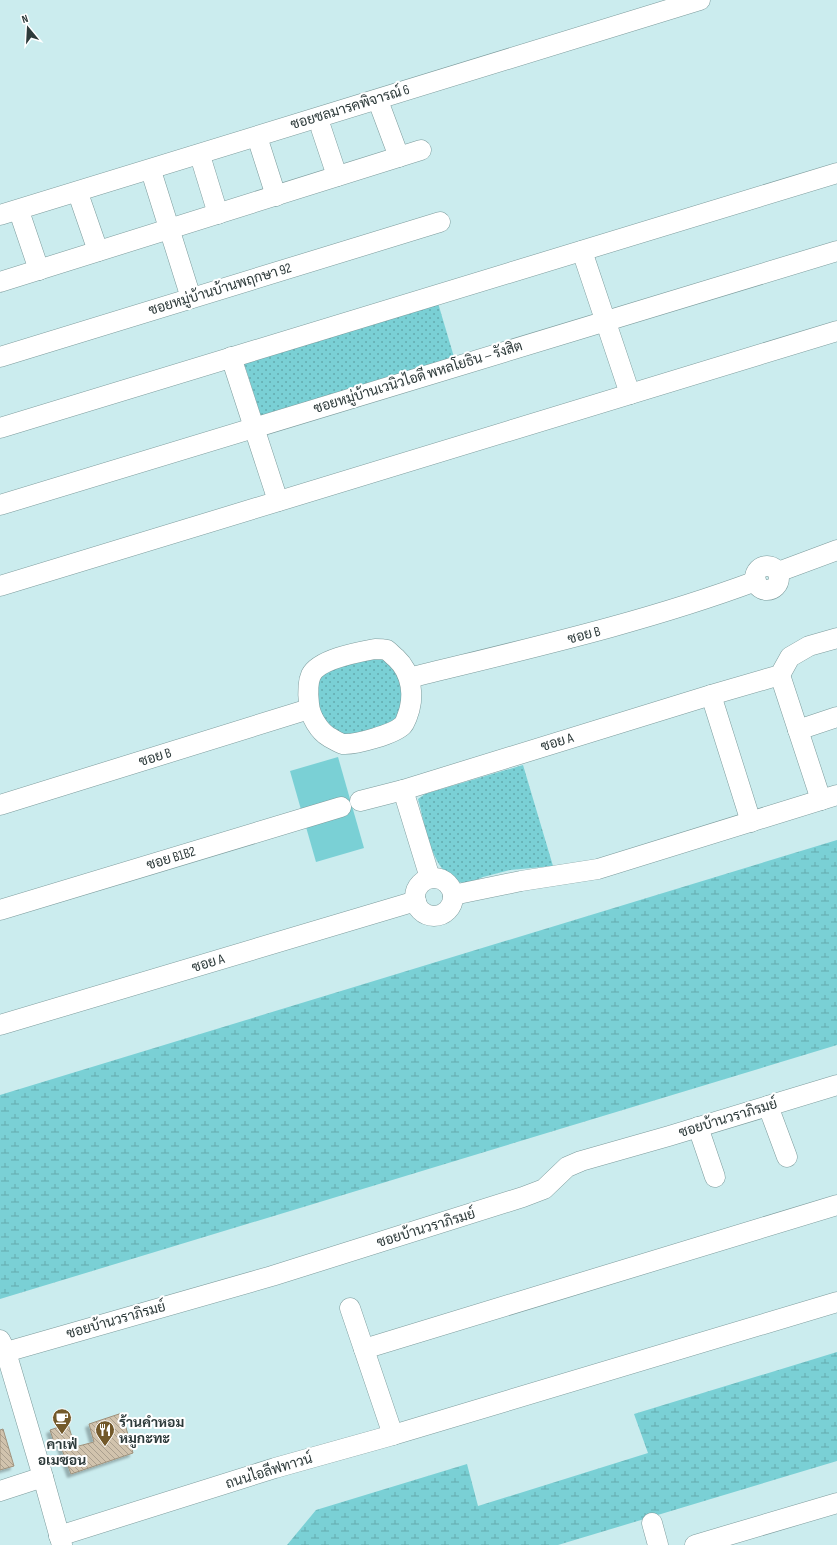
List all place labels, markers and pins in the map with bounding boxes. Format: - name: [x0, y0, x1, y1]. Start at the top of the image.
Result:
- cafe icon: คาเฟ่ อเมซอน: [51, 1407, 73, 1435]
- place label: ร้านคำหอม หมูกะทะ: [119, 1414, 184, 1449]
- restaurant icon: ร้านคำหอม หมูกะทะ: [94, 1419, 116, 1447]
- place label: คาเฟ่ อเมซอน: [38, 1436, 86, 1469]

